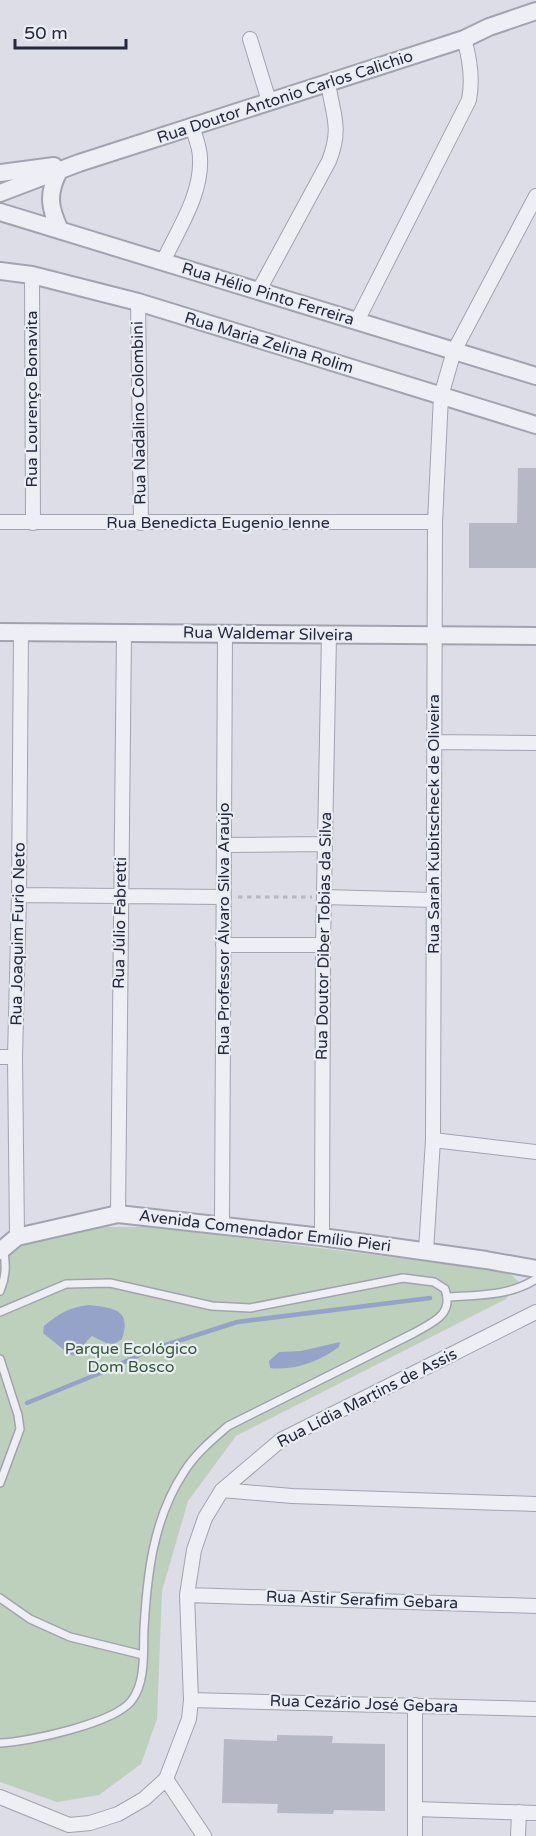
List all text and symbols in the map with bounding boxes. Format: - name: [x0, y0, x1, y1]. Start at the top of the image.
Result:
- scale bar: [15, 12, 126, 50]
- text: 50 m: [24, 22, 68, 44]
- street label: Rua Doutor Antonio Carlos Calichio: [154, 46, 416, 148]
- street label: Rua Hélio Pinto Ferreira: [179, 258, 357, 330]
- street label: Rua Maria Zelina Rolim: [182, 308, 356, 378]
- street label: Rua Lourenço Bonavita: [22, 311, 42, 487]
- street label: Rua Nadalino Colombini: [127, 321, 151, 505]
- street label: Rua Benedicta Eugenio Ienne: [106, 513, 330, 533]
- street label: Rua Waldemar Silveira: [183, 623, 353, 645]
- street label: Rua Sarah Kubitscheck de Oliveira: [424, 694, 444, 954]
- street label: Rua Professor Álvaro Silva Araújo: [214, 802, 234, 1056]
- street label: Rua Doutor Diber Tobias da Silva: [312, 812, 336, 1060]
- street label: Rua Joaquim Furio Neto: [6, 842, 30, 1026]
- street label: Rua Júlio Fabretti: [109, 857, 131, 989]
- street label: Avenida Comendador Emílio Pieri: [138, 1206, 392, 1256]
- park label: Parque Ecológico Dom Bosco: [65, 1339, 197, 1377]
- street label: Rua Lídia Martins de Assis: [274, 1344, 460, 1452]
- street label: Rua Astir Serafim Gebara: [265, 1587, 459, 1613]
- street label: Rua Cezário José Gebara: [269, 1691, 459, 1717]

